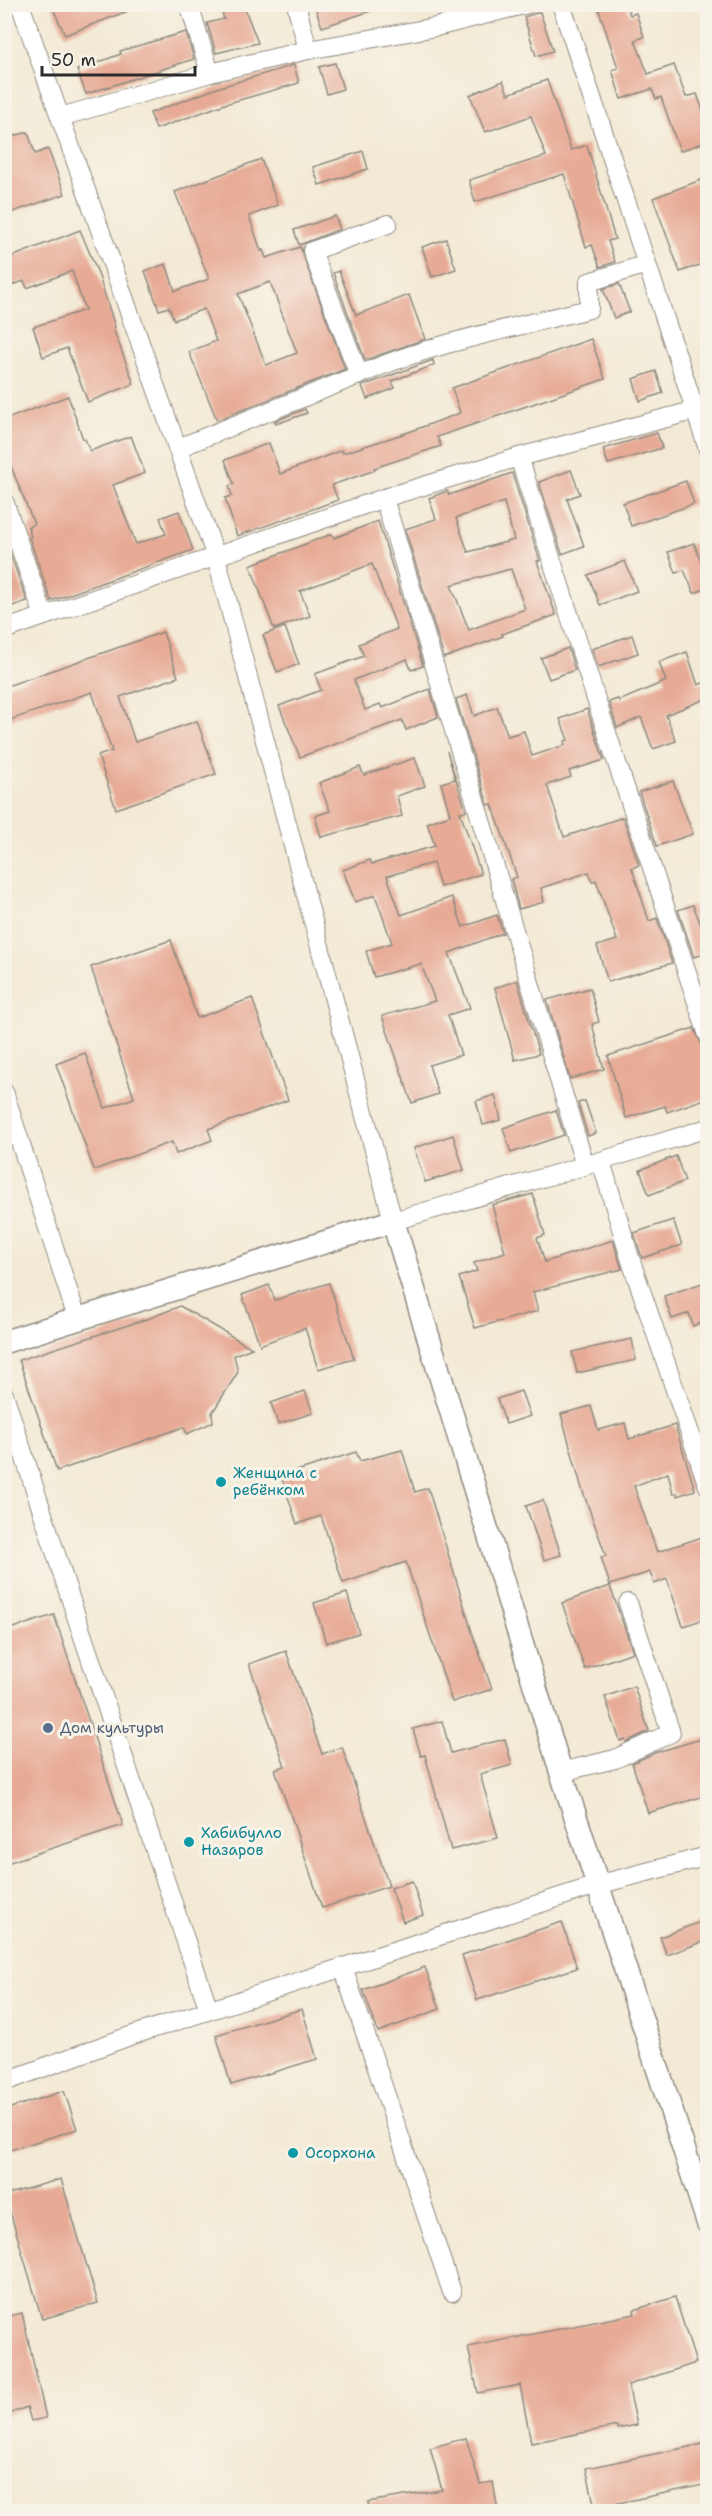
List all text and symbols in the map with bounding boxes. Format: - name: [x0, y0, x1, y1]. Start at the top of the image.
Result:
- scale bar: [42, 39, 195, 77]
- text: 50 m: [51, 48, 96, 72]
- place label: Женщина с ребёнком: [233, 1463, 317, 1500]
- marker: Женщина с ребёнком: [214, 1475, 228, 1489]
- place label: Дом культуры: [60, 1718, 164, 1738]
- marker: Дом культуры: [41, 1721, 55, 1735]
- place label: Хабибулло Назаров: [201, 1823, 282, 1860]
- marker: Хабибулло Назаров: [182, 1835, 196, 1849]
- place label: Осорхона: [305, 2143, 376, 2163]
- marker: Осорхона: [286, 2146, 300, 2160]

